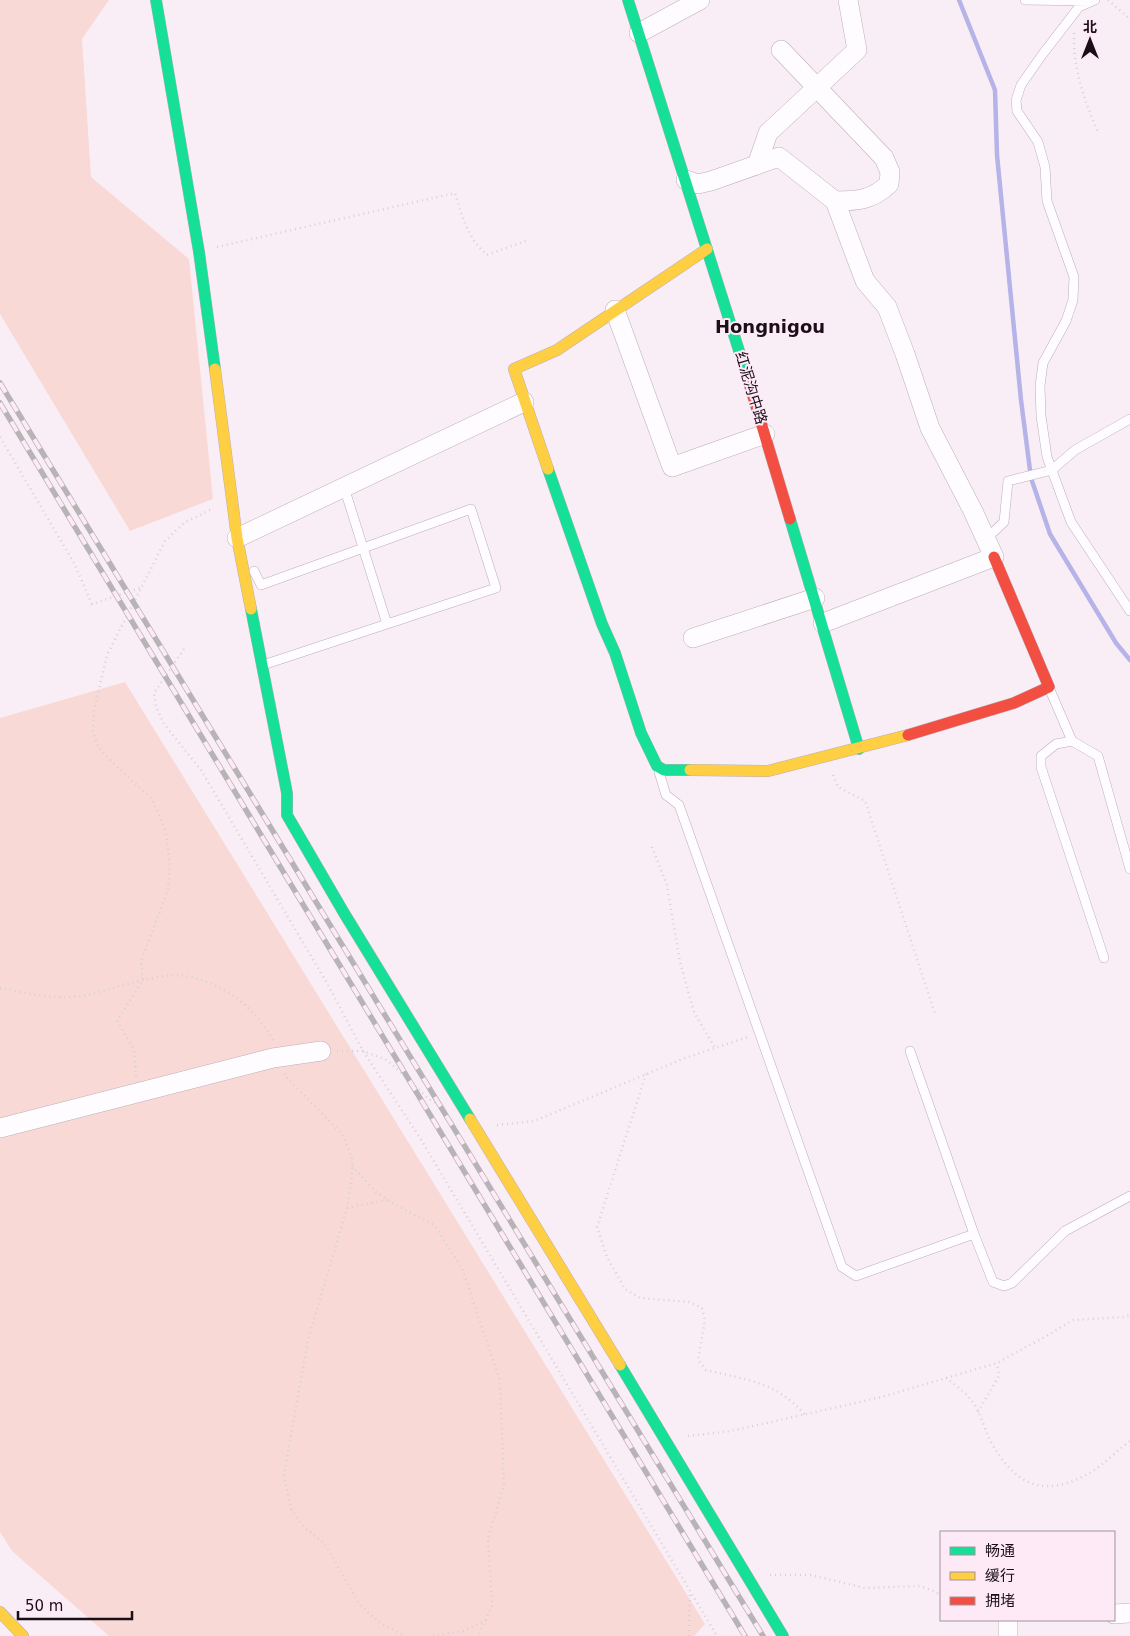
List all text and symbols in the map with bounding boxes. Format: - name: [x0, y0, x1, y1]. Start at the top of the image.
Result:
- north arrow: [1065, 15, 1115, 65]
- text: 北: [1083, 19, 1097, 35]
- district label: Hongnigou: [715, 316, 825, 337]
- street label: 红泥沟中路: [731, 349, 771, 427]
- legend: [940, 1531, 1115, 1621]
- text: 畅通: [985, 1542, 1015, 1560]
- text: 缓行: [985, 1567, 1015, 1585]
- scale bar: [18, 1588, 131, 1620]
- text: 拥堵: [985, 1592, 1015, 1610]
- text: 50 m: [25, 1597, 63, 1615]

